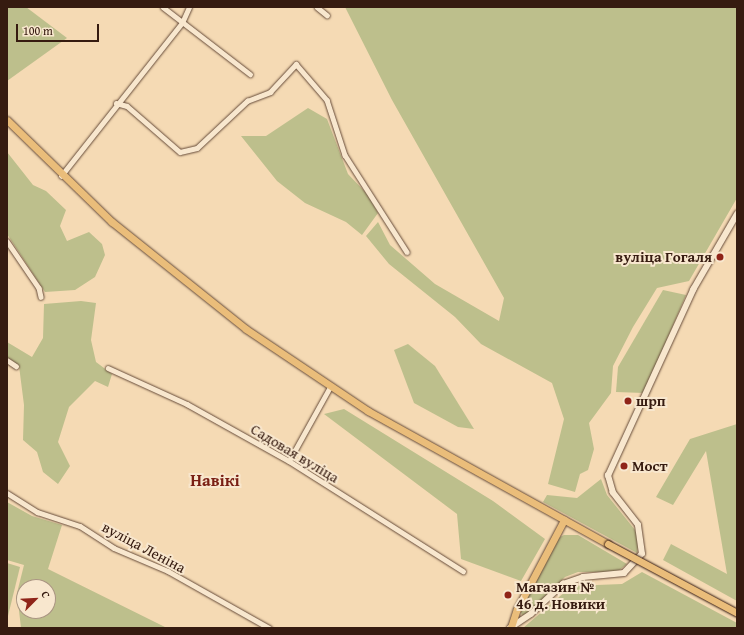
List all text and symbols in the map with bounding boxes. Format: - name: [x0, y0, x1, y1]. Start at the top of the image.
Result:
- scale bar: [18, 16, 101, 42]
- text: 100 m: [23, 22, 53, 39]
- place label: вуліца Гогаля: [615, 248, 712, 266]
- marker: вуліца Гогаля: [715, 252, 725, 262]
- place label: шрп: [636, 392, 666, 410]
- marker: шрп: [623, 396, 633, 406]
- street label: Садовая вуліца: [248, 420, 342, 486]
- place label: Мост: [632, 457, 668, 475]
- marker: Мост: [619, 461, 629, 471]
- district label: Навікі: [190, 470, 240, 490]
- street label: вуліца Леніна: [99, 518, 189, 576]
- place label: Магазин № 46 д. Новики: [516, 577, 605, 612]
- north arrow: [16, 579, 56, 619]
- text: С: [37, 588, 55, 601]
- marker: Магазин № 46 д. Новики: [503, 590, 513, 600]

